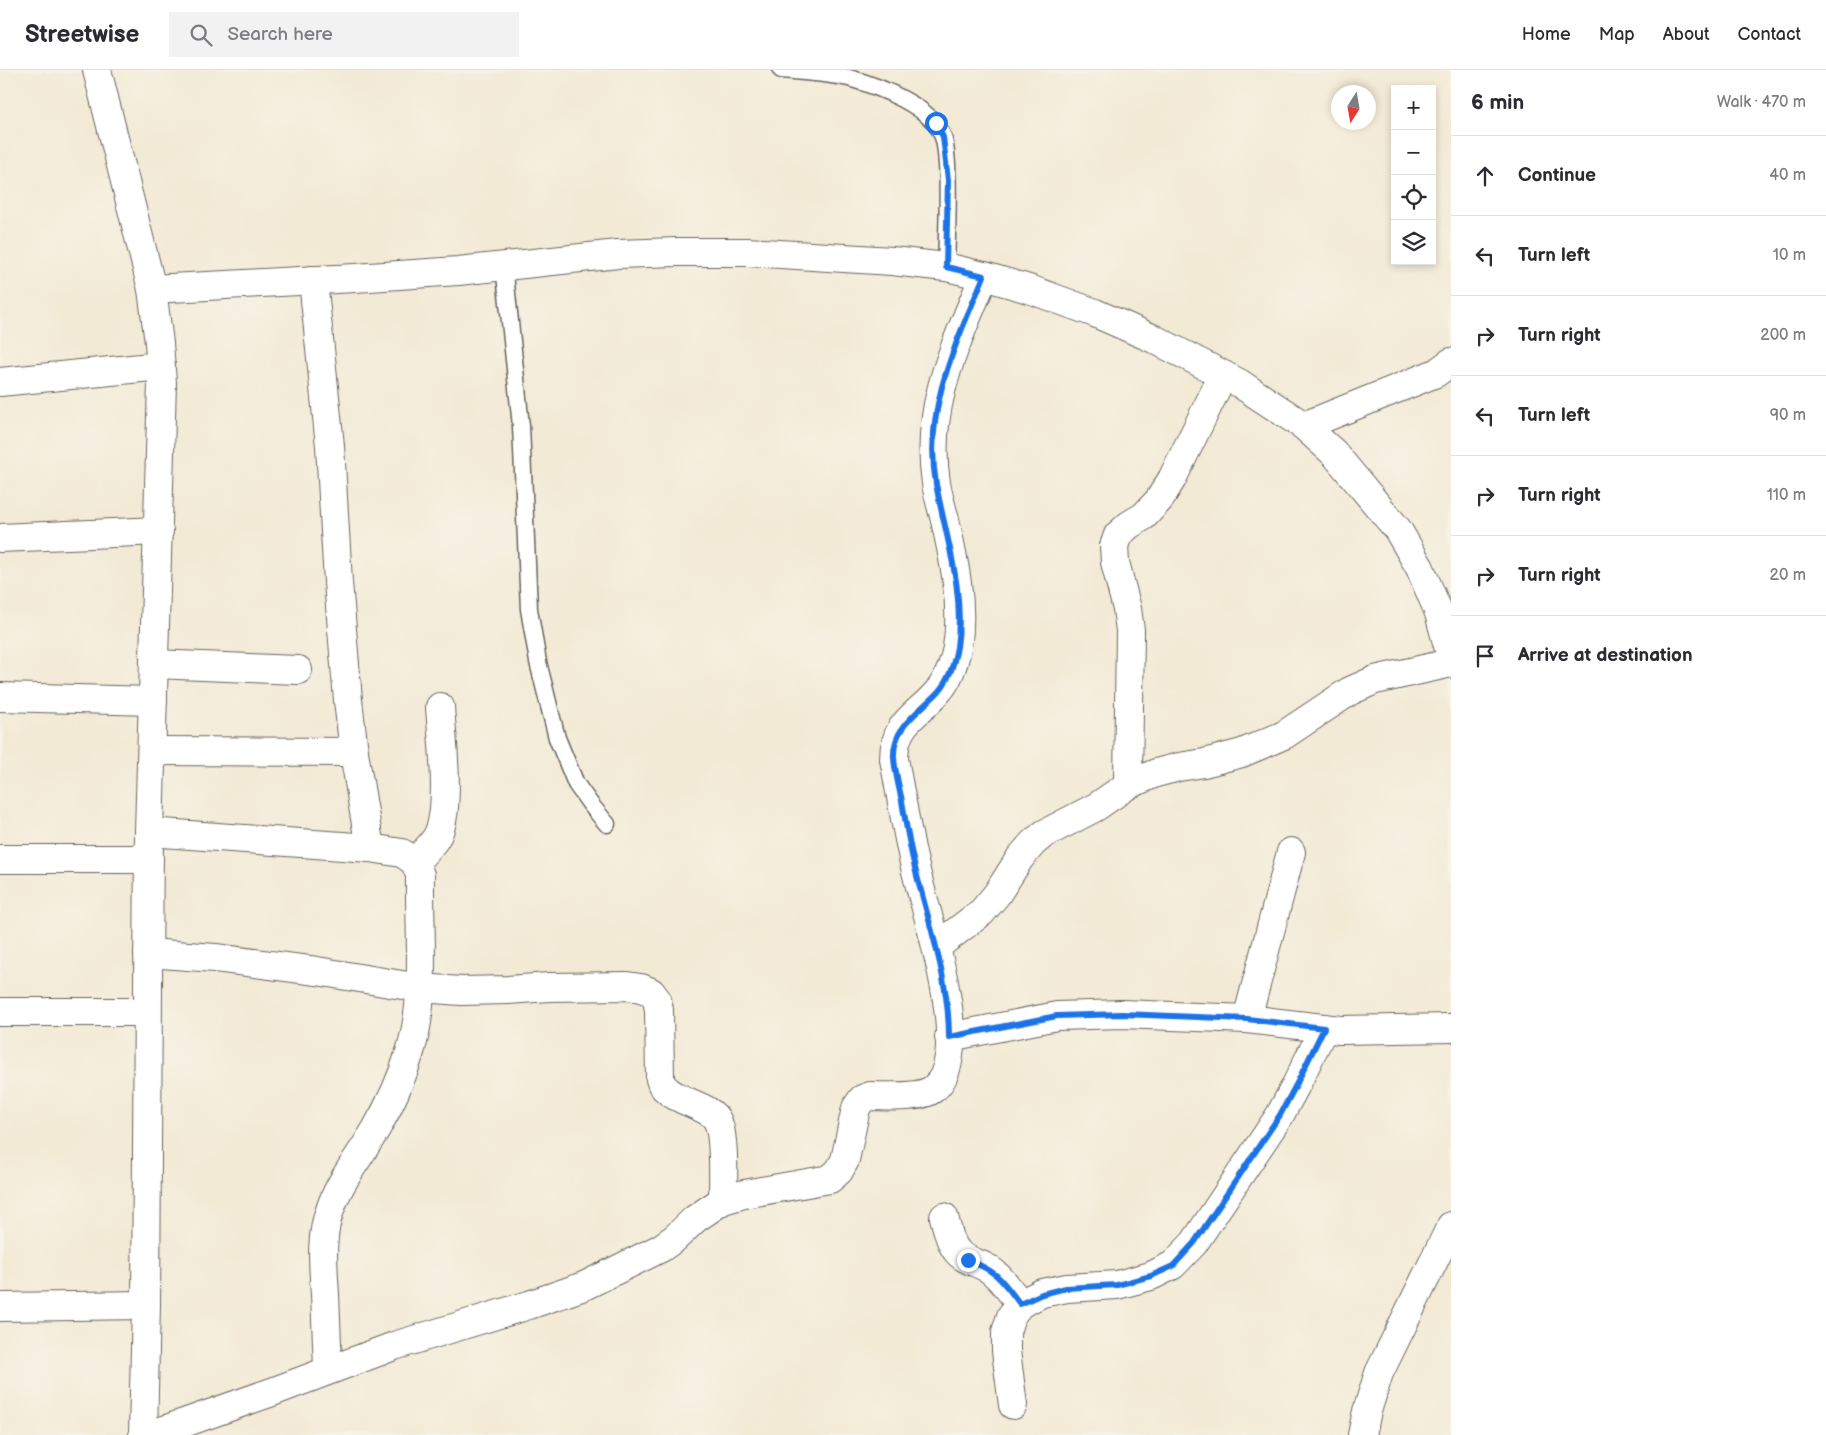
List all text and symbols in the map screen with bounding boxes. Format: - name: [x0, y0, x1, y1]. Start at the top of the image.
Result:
- search box: [169, 12, 519, 57]
- text: Streetwise: [25, 20, 139, 49]
- icon: search: [187, 21, 215, 49]
- text: Search here: [227, 23, 333, 46]
- text: Home: [1522, 24, 1571, 45]
- text: Map: [1599, 24, 1635, 45]
- text: About: [1663, 24, 1710, 45]
- text: Contact: [1738, 24, 1801, 45]
- north arrow: [1331, 85, 1376, 130]
- map controls: [1391, 85, 1436, 265]
- button: +: [1391, 85, 1436, 130]
- text: 6 min: [1471, 90, 1524, 115]
- text: Walk · 470 m: [1717, 93, 1806, 112]
- route start: [925, 112, 948, 135]
- button: −: [1391, 130, 1436, 175]
- icon: ahead: [1471, 162, 1499, 190]
- text: Continue: [1518, 164, 1596, 187]
- text: 40 m: [1769, 166, 1806, 185]
- button: locate: [1391, 175, 1436, 220]
- button: layers: [1391, 220, 1436, 265]
- icon: left: [1471, 242, 1499, 270]
- text: Turn left: [1518, 244, 1590, 267]
- text: 10 m: [1773, 246, 1806, 265]
- icon: right: [1471, 322, 1499, 350]
- text: Turn right: [1518, 324, 1601, 347]
- text: 200 m: [1760, 326, 1806, 345]
- icon: left: [1471, 402, 1499, 430]
- text: Turn left: [1518, 404, 1590, 427]
- text: 90 m: [1770, 406, 1806, 425]
- icon: right: [1471, 482, 1499, 510]
- text: Turn right: [1518, 484, 1601, 507]
- text: 110 m: [1767, 486, 1806, 505]
- icon: right: [1471, 562, 1499, 590]
- text: Turn right: [1518, 564, 1601, 587]
- text: 20 m: [1770, 566, 1806, 585]
- icon: arrive: [1471, 642, 1499, 670]
- text: Arrive at destination: [1518, 644, 1693, 667]
- route end: [957, 1249, 980, 1272]

